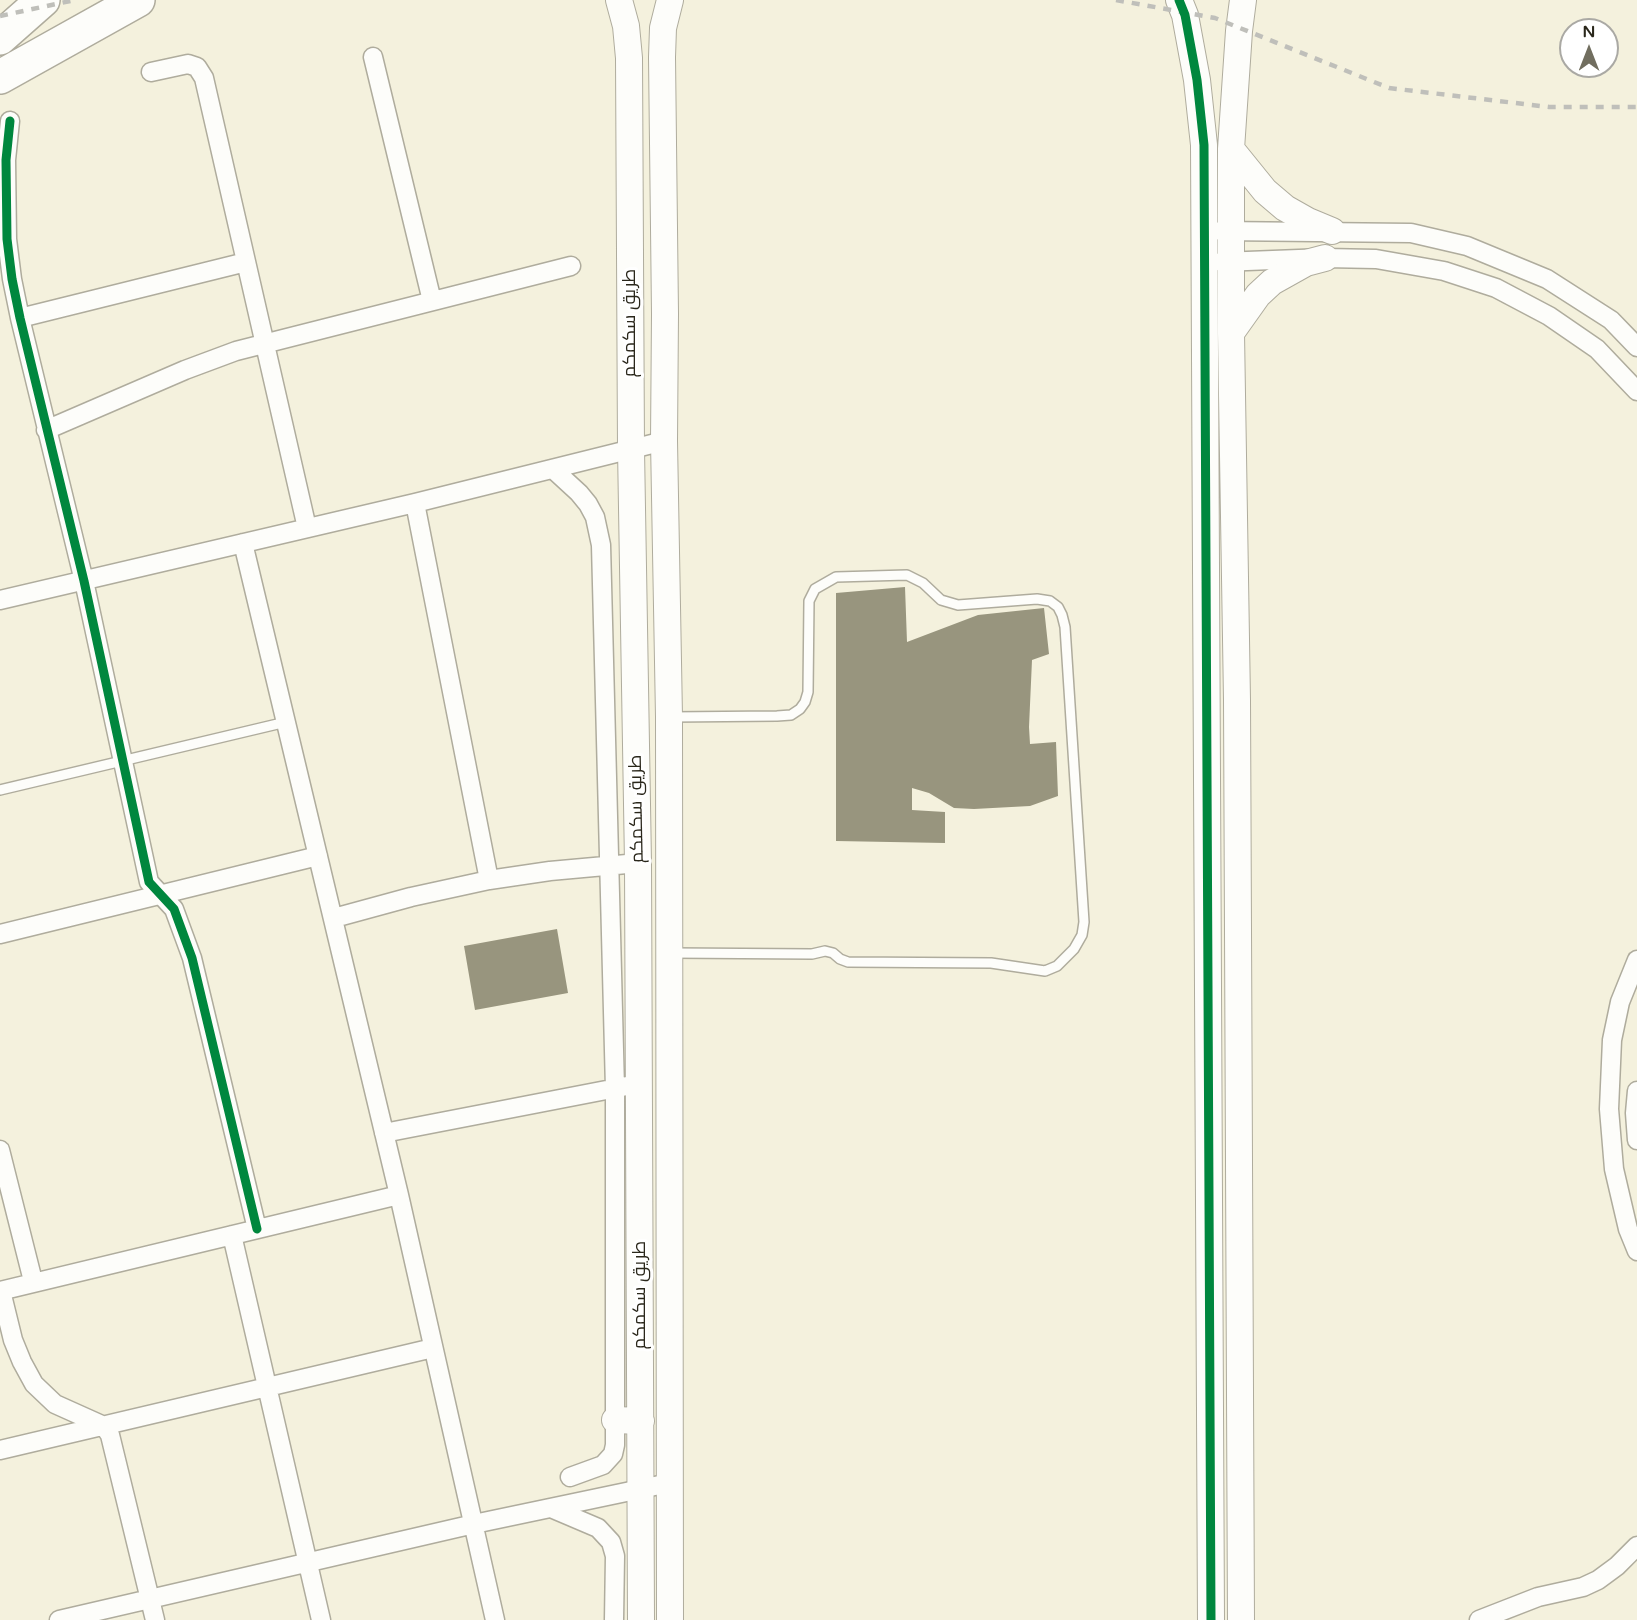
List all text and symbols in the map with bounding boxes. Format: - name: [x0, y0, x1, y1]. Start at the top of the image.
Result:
- north arrow: [1559, 18, 1619, 78]
- text: N: [1583, 22, 1595, 42]
- street label: طريق سكمكم: [619, 269, 641, 377]
- street label: طريق سكمكم: [625, 755, 649, 863]
- street label: طريق سكمكم: [629, 1241, 651, 1349]

